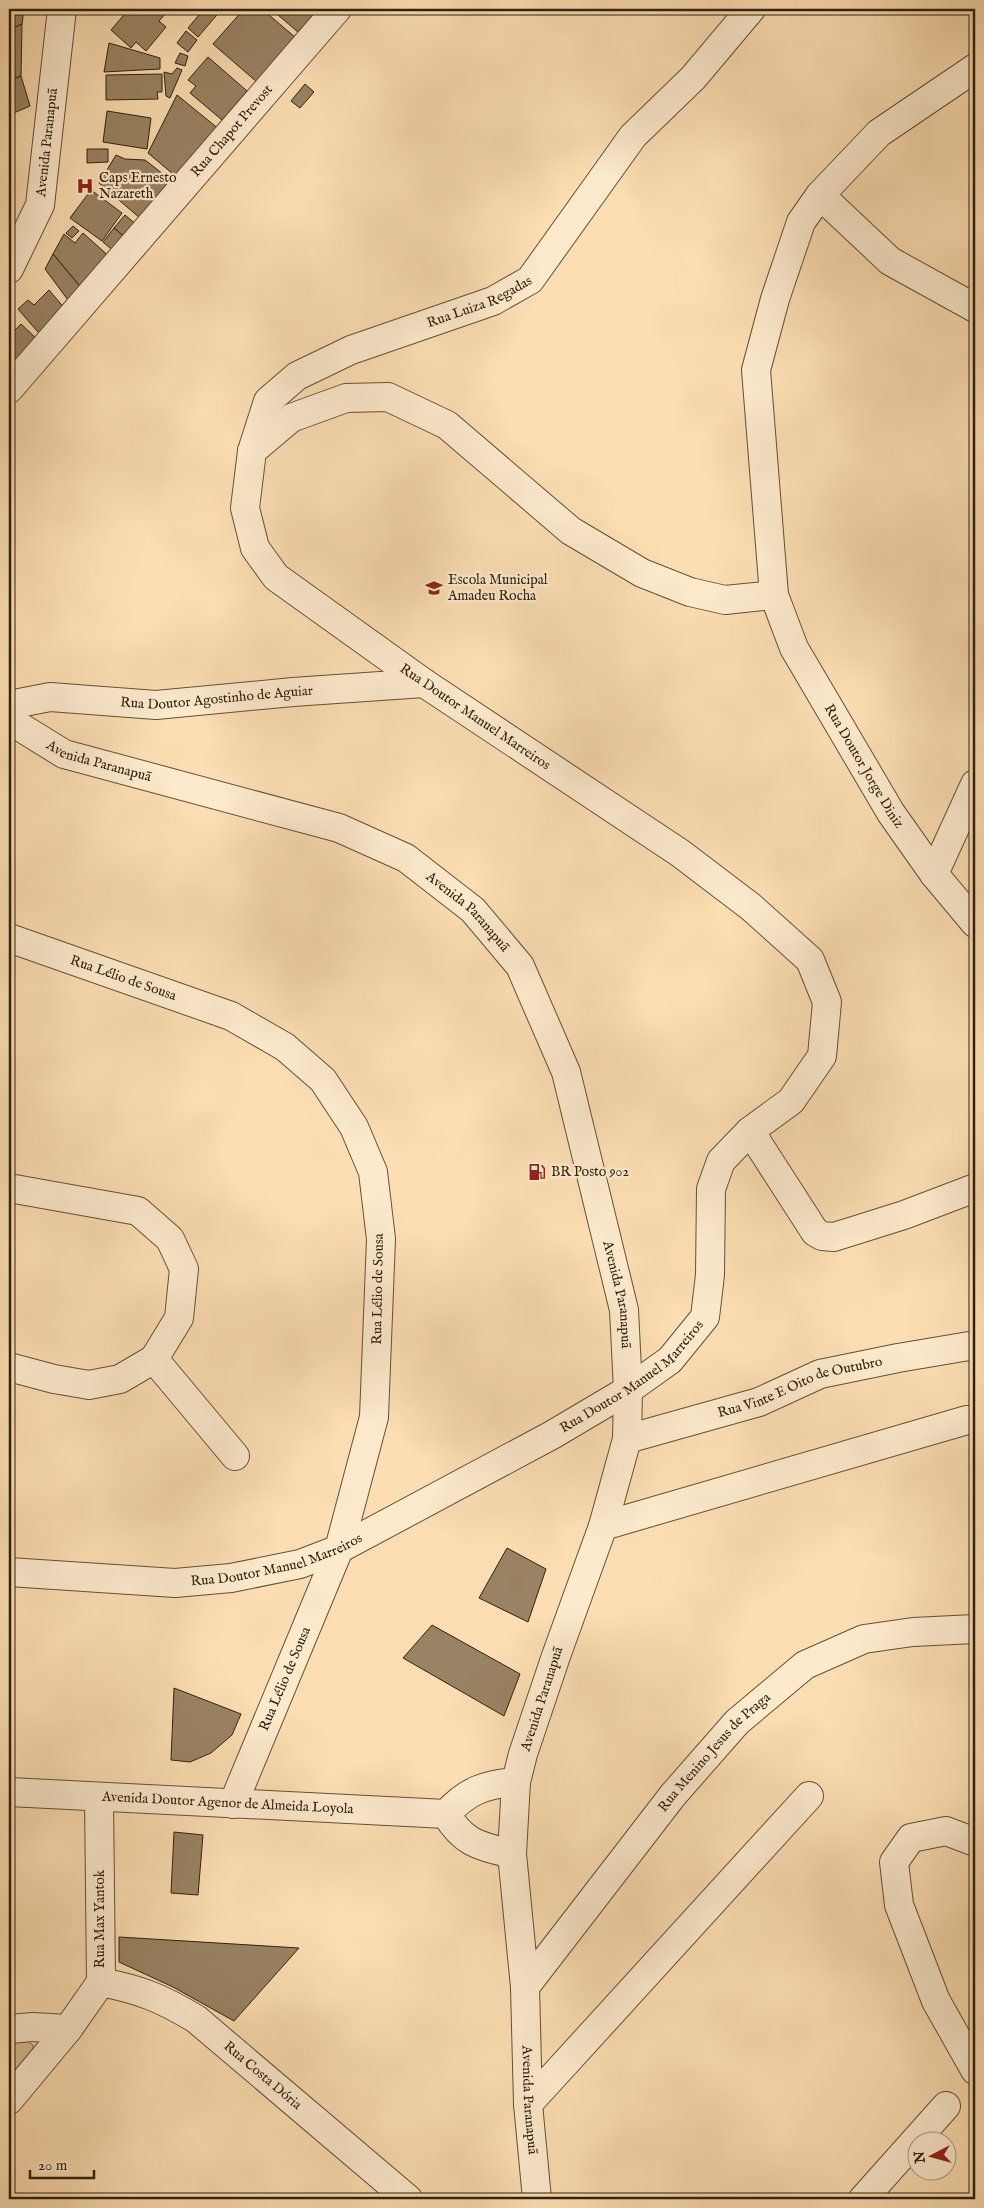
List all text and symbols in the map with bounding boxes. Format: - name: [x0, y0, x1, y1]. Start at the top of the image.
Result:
- street label: Rua Chapot Prevost: [187, 81, 277, 181]
- street label: Avenida Paranapuã: [32, 86, 62, 199]
- place label: Caps Ernesto Nazareth: [99, 169, 177, 203]
- hospital icon: Caps Ernesto Nazareth: [75, 176, 95, 196]
- street label: Rua Luiza Regadas: [425, 272, 535, 332]
- place label: Escola Municipal Amadeu Rocha: [447, 571, 548, 605]
- school or university icon: Escola Municipal Amadeu Rocha: [424, 578, 444, 598]
- street label: Rua Doutor Manuel Marreiros: [396, 660, 554, 774]
- street label: Rua Doutor Agostinho de Aguiar: [120, 682, 314, 714]
- street label: Rua Doutor Jorge Diniz: [820, 701, 908, 832]
- street label: Avenida Paranapuã: [42, 736, 154, 786]
- street label: Avenida Paranapuã: [421, 867, 514, 956]
- street label: Rua Lélio de Sousa: [68, 951, 180, 1005]
- fuel station icon: BR Posto 902: [527, 1162, 547, 1182]
- place label: BR Posto 902: [551, 1163, 629, 1181]
- street label: Rua Lélio de Sousa: [368, 1232, 388, 1345]
- street label: Avenida Paranapuã: [598, 1238, 635, 1350]
- street label: Rua Doutor Manuel Marreiros: [557, 1316, 708, 1437]
- street label: Rua Vinte E Oito de Outubro: [715, 1352, 884, 1422]
- street label: Rua Doutor Manuel Marreiros: [190, 1529, 366, 1591]
- street label: Rua Lélio de Sousa: [255, 1623, 315, 1734]
- street label: Avenida Paranapuã: [516, 1643, 568, 1755]
- street label: Rua Menino Jesus de Praga: [654, 1688, 775, 1816]
- street label: Avenida Doutor Agenor de Almeida Loyola: [100, 1788, 355, 1818]
- street label: Rua Max Yantok: [91, 1869, 109, 1968]
- street label: Rua Costa Dória: [220, 2037, 306, 2114]
- street label: Avenida Paranapuã: [517, 2044, 542, 2156]
- north arrow: [906, 2130, 956, 2180]
- scale bar: [30, 2148, 94, 2180]
- text: N: [910, 2150, 930, 2165]
- text: 20 m: [38, 2156, 68, 2175]

